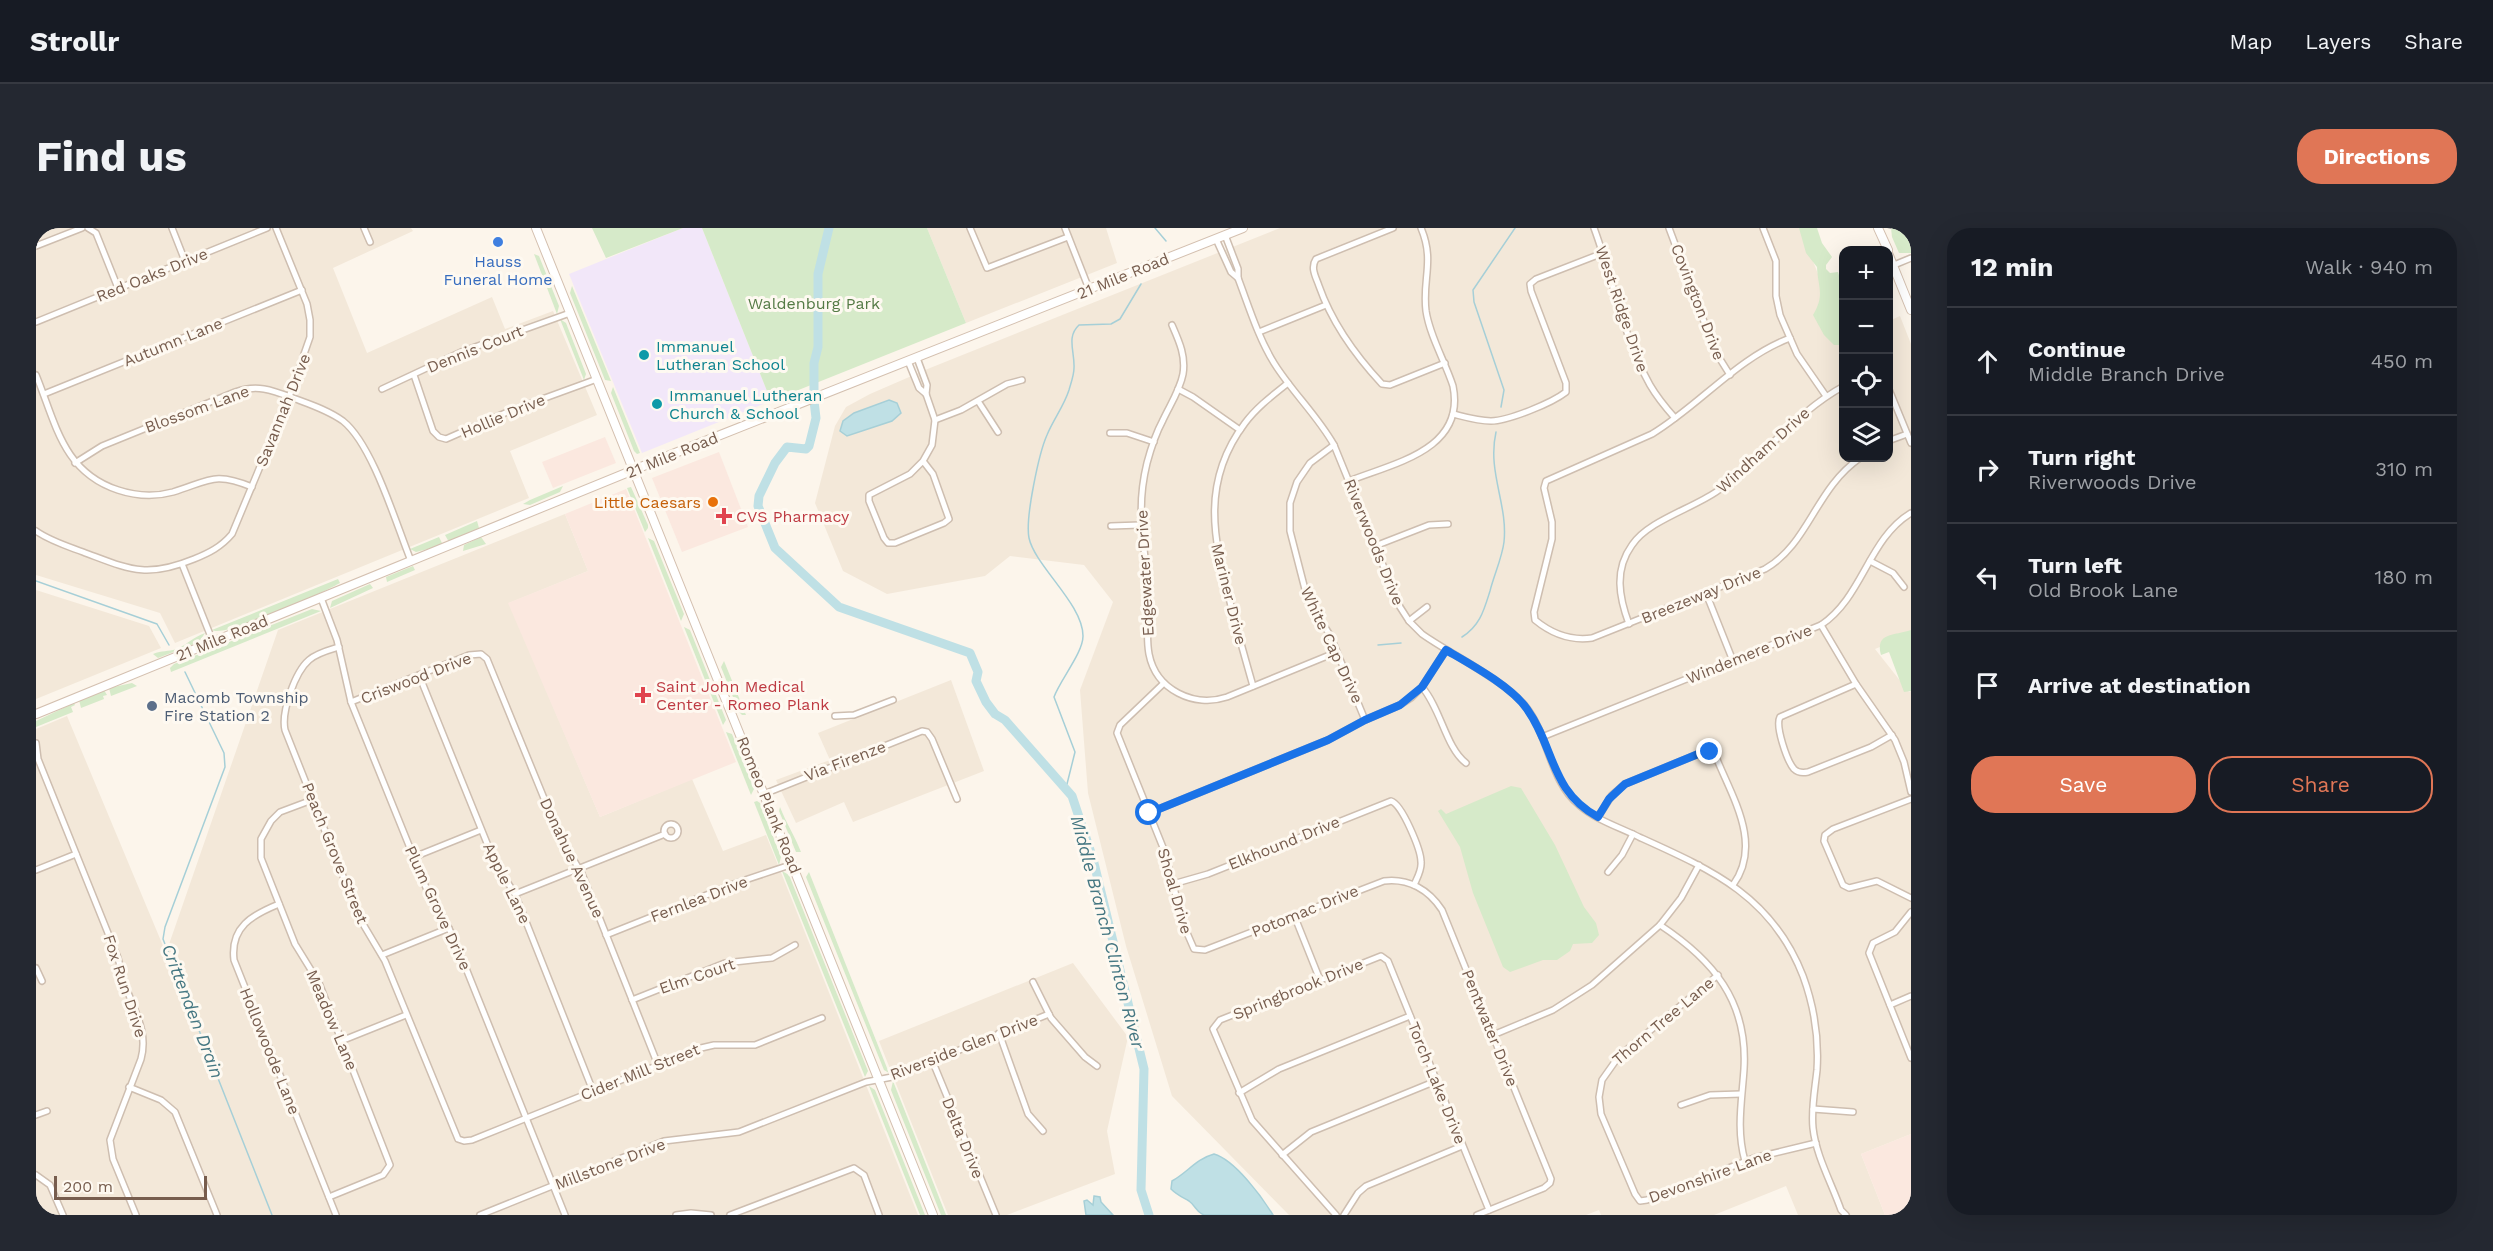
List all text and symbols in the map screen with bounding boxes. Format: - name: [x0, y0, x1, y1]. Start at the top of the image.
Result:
- text: Strollr: [30, 25, 119, 58]
- text: Map: [2229, 29, 2272, 54]
- text: Layers: [2305, 29, 2371, 54]
- text: Share: [2404, 29, 2463, 54]
- button: Directions: [2297, 129, 2457, 184]
- text: Find us: [36, 132, 187, 181]
- marker: Hauss Funeral Home: [491, 235, 505, 249]
- street label: Covington Drive: [1667, 241, 1729, 363]
- street label: West Ridge Drive: [1591, 243, 1653, 375]
- street label: Red Oaks Drive: [93, 244, 211, 306]
- map controls: [1839, 246, 1893, 462]
- button: +: [1839, 246, 1893, 300]
- street label: 21 Mile Road: [1074, 249, 1172, 303]
- place label: Hauss Funeral Home: [444, 252, 552, 289]
- text: 12 min: [1971, 252, 2053, 282]
- text: Walk · 940 m: [2305, 255, 2433, 279]
- park label: Waldenburg Park: [748, 294, 880, 313]
- button: −: [1839, 300, 1893, 354]
- street label: Autumn Lane: [121, 313, 225, 371]
- street label: Dennis Court: [424, 321, 526, 377]
- place label: Immanuel Lutheran School: [656, 337, 785, 374]
- text: Continue: [2028, 337, 2126, 362]
- icon: ahead: [1971, 345, 2004, 378]
- marker: Immanuel Lutheran School: [637, 348, 651, 362]
- text: 450 m: [2371, 349, 2433, 373]
- street label: Savannah Drive: [252, 351, 314, 469]
- button: locate: [1839, 354, 1893, 408]
- text: Middle Branch Drive: [2028, 362, 2225, 386]
- street label: Blossom Lane: [142, 381, 252, 437]
- place label: Immanuel Lutheran Church & School: [669, 386, 822, 423]
- street label: Hollie Drive: [458, 390, 548, 442]
- marker: Immanuel Lutheran Church & School: [650, 397, 664, 411]
- street label: Windham Drive: [1712, 403, 1814, 497]
- button: layers: [1839, 408, 1893, 462]
- street label: 21 Mile Road: [623, 428, 721, 482]
- text: Turn right: [2028, 445, 2135, 470]
- icon: right: [1971, 453, 2004, 486]
- text: 310 m: [2375, 457, 2433, 481]
- text: Riverwoods Drive: [2028, 470, 2197, 494]
- street label: Riverwoods Drive: [1340, 476, 1408, 608]
- place label: Little Caesars: [594, 493, 701, 512]
- marker: Little Caesars: [706, 495, 720, 509]
- place label: CVS Pharmacy: [736, 507, 850, 526]
- marker: CVS Pharmacy: [717, 509, 731, 523]
- street label: Edgewater Drive: [1132, 509, 1158, 637]
- street label: Mariner Drive: [1207, 541, 1251, 647]
- text: Turn left: [2028, 553, 2122, 578]
- icon: left: [1971, 561, 2004, 594]
- street label: Breezeway Drive: [1638, 562, 1764, 628]
- text: 180 m: [2375, 565, 2433, 589]
- text: Old Brook Lane: [2028, 578, 2178, 602]
- street label: White Cap Drive: [1297, 584, 1367, 706]
- street label: 21 Mile Road: [173, 611, 271, 665]
- street label: Windemere Drive: [1683, 620, 1815, 688]
- street label: Criswood Drive: [358, 648, 474, 708]
- icon: arrive: [1971, 669, 2004, 702]
- text: Arrive at destination: [2028, 673, 2251, 698]
- place label: Saint John Medical Center - Romeo Plank: [656, 677, 829, 714]
- marker: Saint John Medical Center - Romeo Plank: [634, 686, 652, 704]
- place label: Macomb Township Fire Station 2: [164, 688, 309, 725]
- marker: Macomb Township Fire Station 2: [145, 699, 159, 713]
- street label: Romeo Plank Road: [733, 734, 805, 876]
- street label: Via Firenze: [802, 737, 888, 785]
- route end: [1696, 738, 1722, 764]
- button: Save: [1971, 756, 2196, 813]
- button: Share: [2208, 756, 2433, 813]
- street label: Peach Grove Street: [298, 780, 372, 927]
- street label: Donahue Avenue: [536, 795, 608, 921]
- route start: [1135, 799, 1161, 825]
- street label: Elkhound Drive: [1225, 812, 1343, 874]
- water label: Middle Branch Clinton River: [1067, 813, 1150, 1052]
- street label: Apple Lane: [479, 839, 535, 927]
- street label: Plum Grove Drive: [401, 843, 475, 973]
- street label: Shoal Drive: [1154, 846, 1196, 936]
- street label: Fernlea Drive: [648, 872, 750, 926]
- street label: Potomac Drive: [1249, 881, 1361, 941]
- street label: Fox Run Drive: [99, 932, 151, 1040]
- water label: Crittenden Drain: [158, 941, 228, 1081]
- street label: Elm Court: [657, 954, 738, 998]
- street label: Springbrook Drive: [1230, 954, 1366, 1024]
- street label: Meadow Lane: [302, 967, 362, 1073]
- street label: Pentwater Drive: [1458, 967, 1522, 1089]
- street label: Thorn Tree Lane: [1608, 973, 1718, 1069]
- street label: Hollowoode Lane: [236, 985, 304, 1117]
- street label: Riverside Glen Drive: [887, 1010, 1041, 1084]
- street label: Torch Lake Drive: [1404, 1019, 1470, 1147]
- street label: Cider Mill Street: [578, 1039, 703, 1105]
- street label: Delta Drive: [938, 1095, 988, 1181]
- street label: Millstone Drive: [552, 1134, 668, 1194]
- street label: Devonshire Lane: [1646, 1145, 1774, 1207]
- scale bar: [54, 1173, 207, 1200]
- text: 200 m: [63, 1177, 113, 1196]

